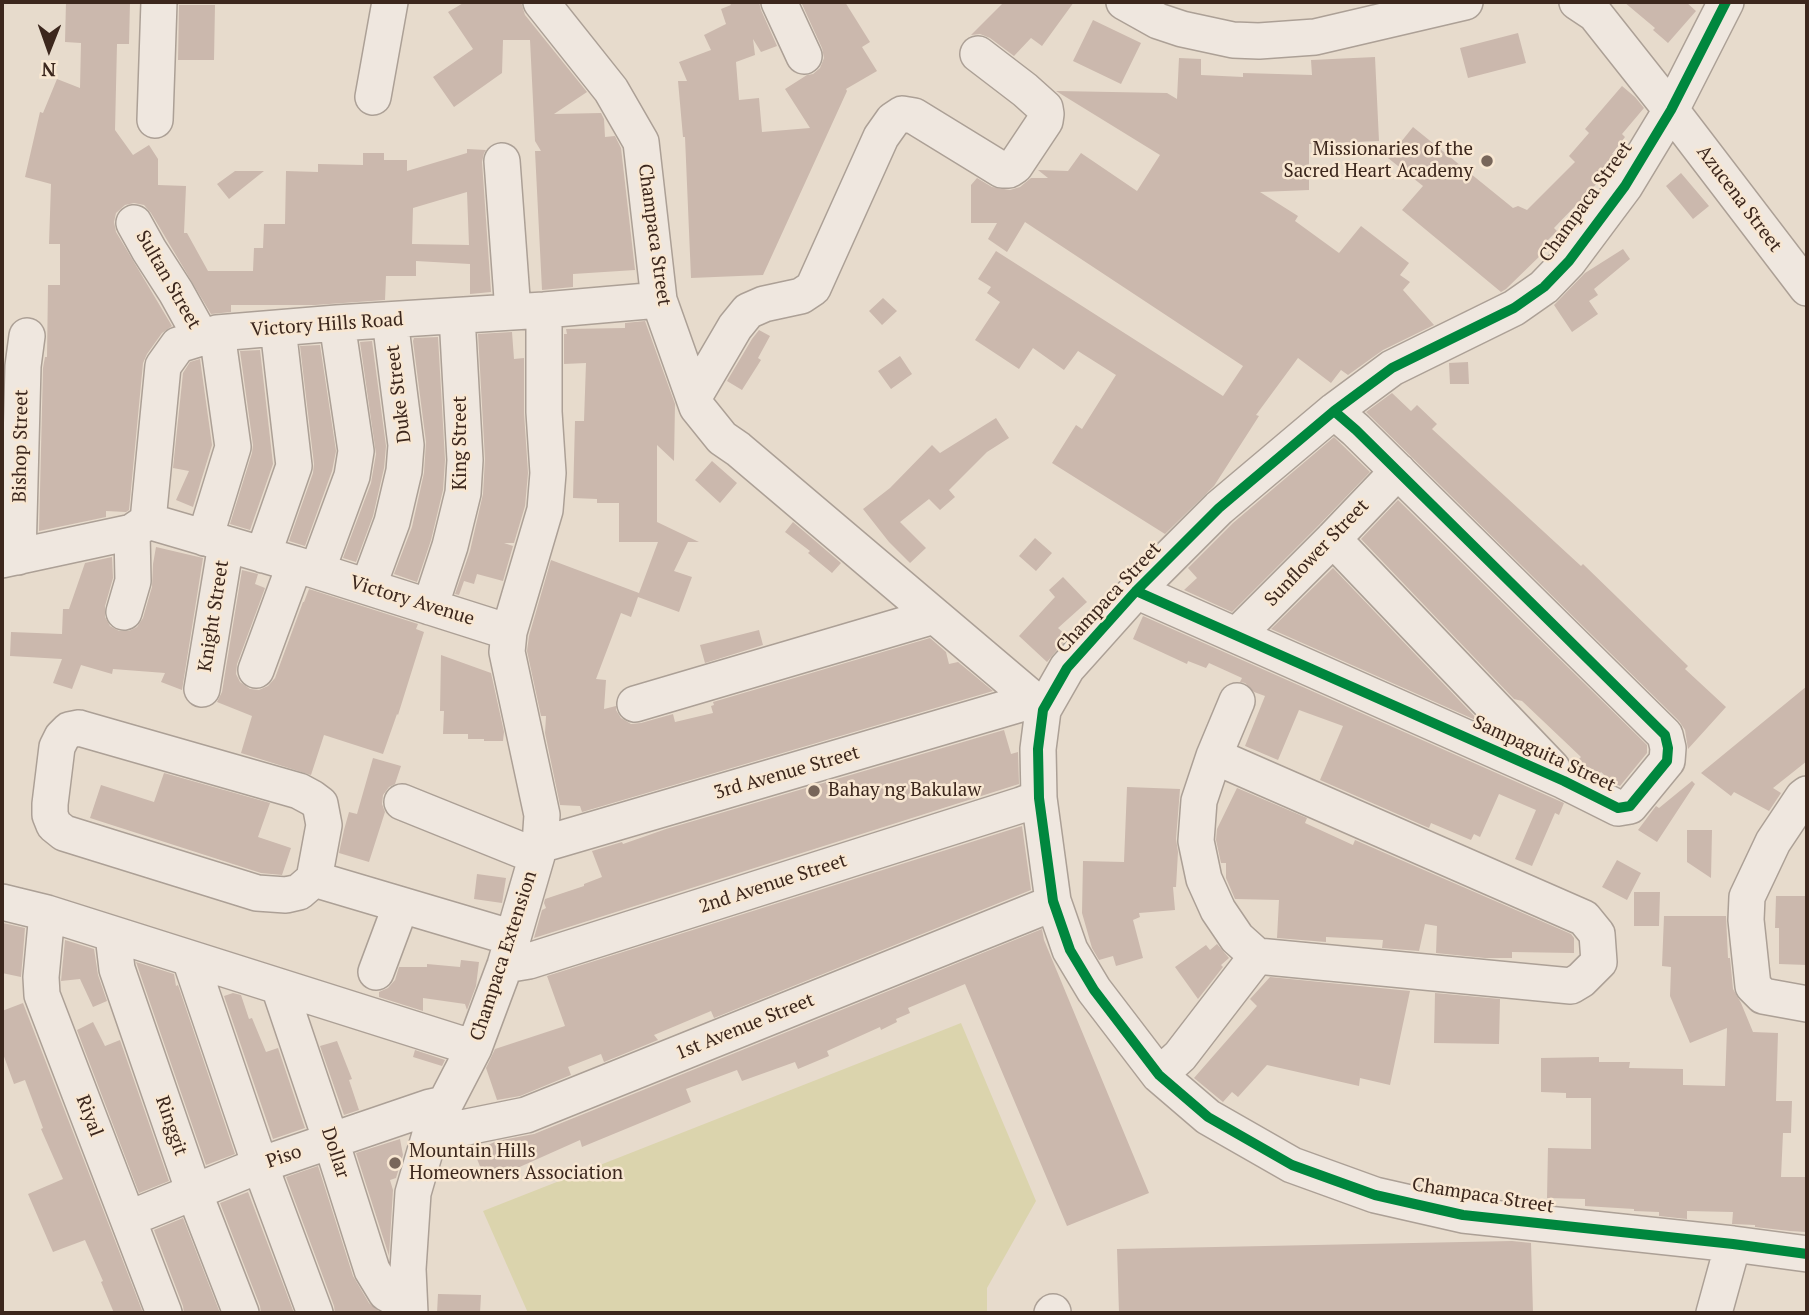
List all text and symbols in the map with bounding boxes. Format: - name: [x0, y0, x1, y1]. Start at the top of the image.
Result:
- north arrow: [14, 14, 84, 84]
- text: N: [41, 58, 56, 83]
- street label: Champaca Street: [1535, 137, 1637, 267]
- place label: Missionaries of the Sacred Heart Academy: [1284, 139, 1473, 183]
- street label: Azucena Street: [1692, 141, 1786, 257]
- marker: Missionaries of the Sacred Heart Academy: [1479, 153, 1495, 169]
- street label: Champaca Street: [633, 162, 675, 308]
- street label: Sultan Street: [131, 227, 205, 333]
- street label: Victory Hills Road: [250, 308, 404, 342]
- street label: Duke Street: [382, 344, 416, 444]
- street label: Bishop Street: [9, 389, 33, 503]
- street label: King Street: [450, 396, 472, 490]
- street label: Sunflower Street: [1260, 495, 1374, 611]
- street label: Champaca Street: [1052, 538, 1166, 658]
- street label: Knight Street: [194, 559, 234, 673]
- street label: Victory Avenue: [347, 571, 477, 631]
- street label: Sampaguita Street: [1469, 711, 1619, 797]
- street label: 3rd Avenue Street: [712, 741, 862, 805]
- place label: Bahay ng Bakulaw: [828, 780, 981, 802]
- marker: Bahay ng Bakulaw: [806, 783, 822, 799]
- street label: 2nd Avenue Street: [696, 849, 850, 919]
- street label: Champaca Extension: [466, 868, 542, 1044]
- street label: 1st Avenue Street: [672, 989, 818, 1065]
- street label: Riyal: [71, 1092, 107, 1140]
- street label: Ringgit: [150, 1093, 192, 1159]
- street label: Dollar: [316, 1125, 354, 1181]
- street label: Piso: [263, 1140, 305, 1174]
- place label: Mountain Hills Homeowners Association: [409, 1141, 623, 1185]
- marker: Mountain Hills Homeowners Association: [387, 1155, 403, 1171]
- street label: Champaca Street: [1410, 1174, 1556, 1218]

